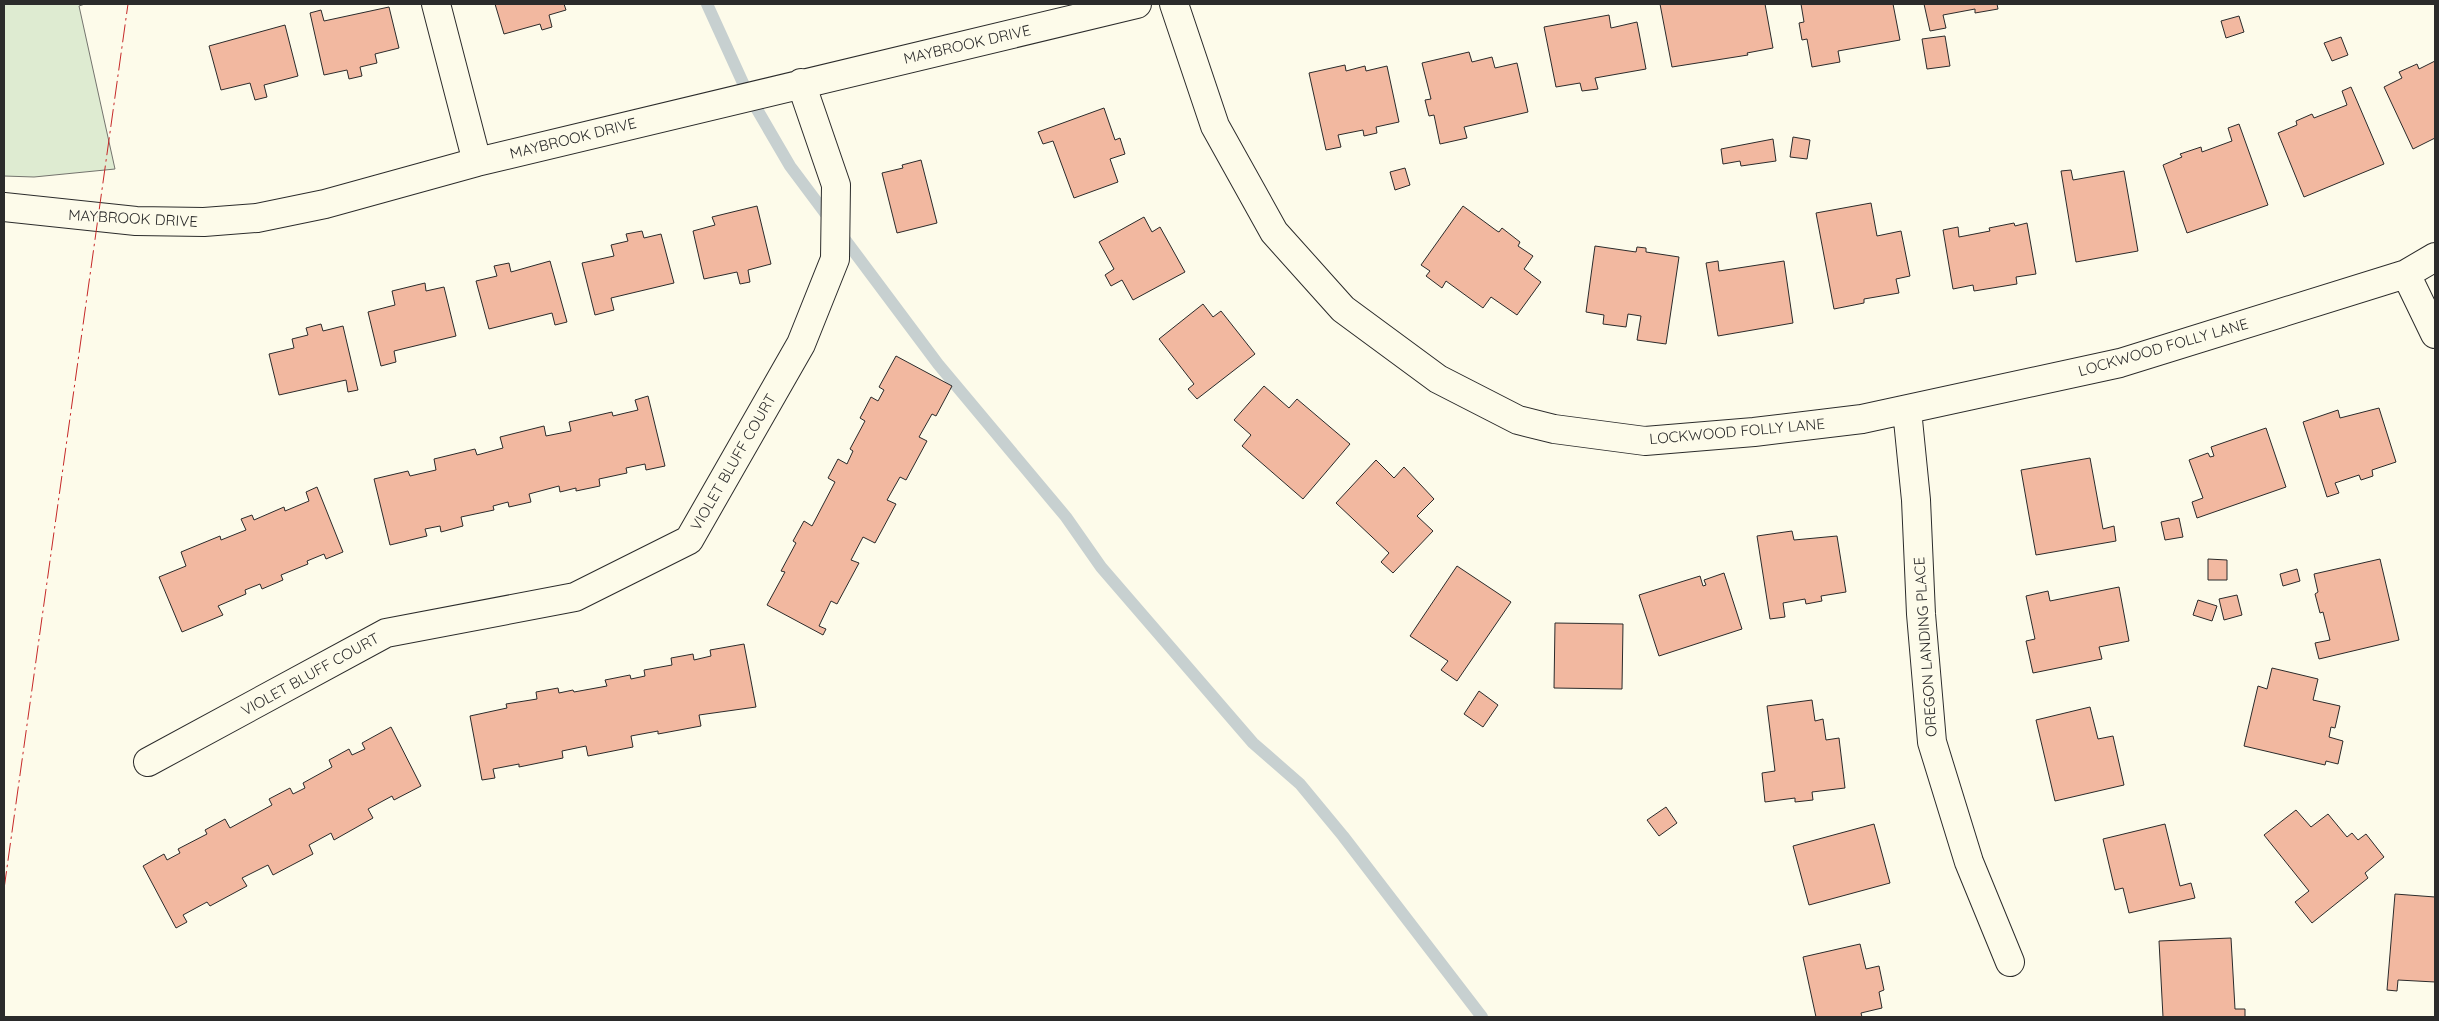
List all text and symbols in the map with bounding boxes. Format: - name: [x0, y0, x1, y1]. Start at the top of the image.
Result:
- street label: MAYBROOK DRIVE: [902, 20, 1032, 68]
- street label: MAYBROOK DRIVE: [508, 113, 638, 163]
- street label: MAYBROOK DRIVE: [68, 205, 198, 231]
- street label: LOCKWOOD FOLLY LANE: [2076, 314, 2250, 380]
- street label: VIOLET BLUFF COURT: [686, 390, 780, 534]
- street label: LOCKWOOD FOLLY LANE: [1649, 414, 1825, 448]
- street label: OREGON LANDING PLACE: [1909, 556, 1941, 738]
- street label: VIOLET BLUFF COURT: [238, 628, 382, 720]

